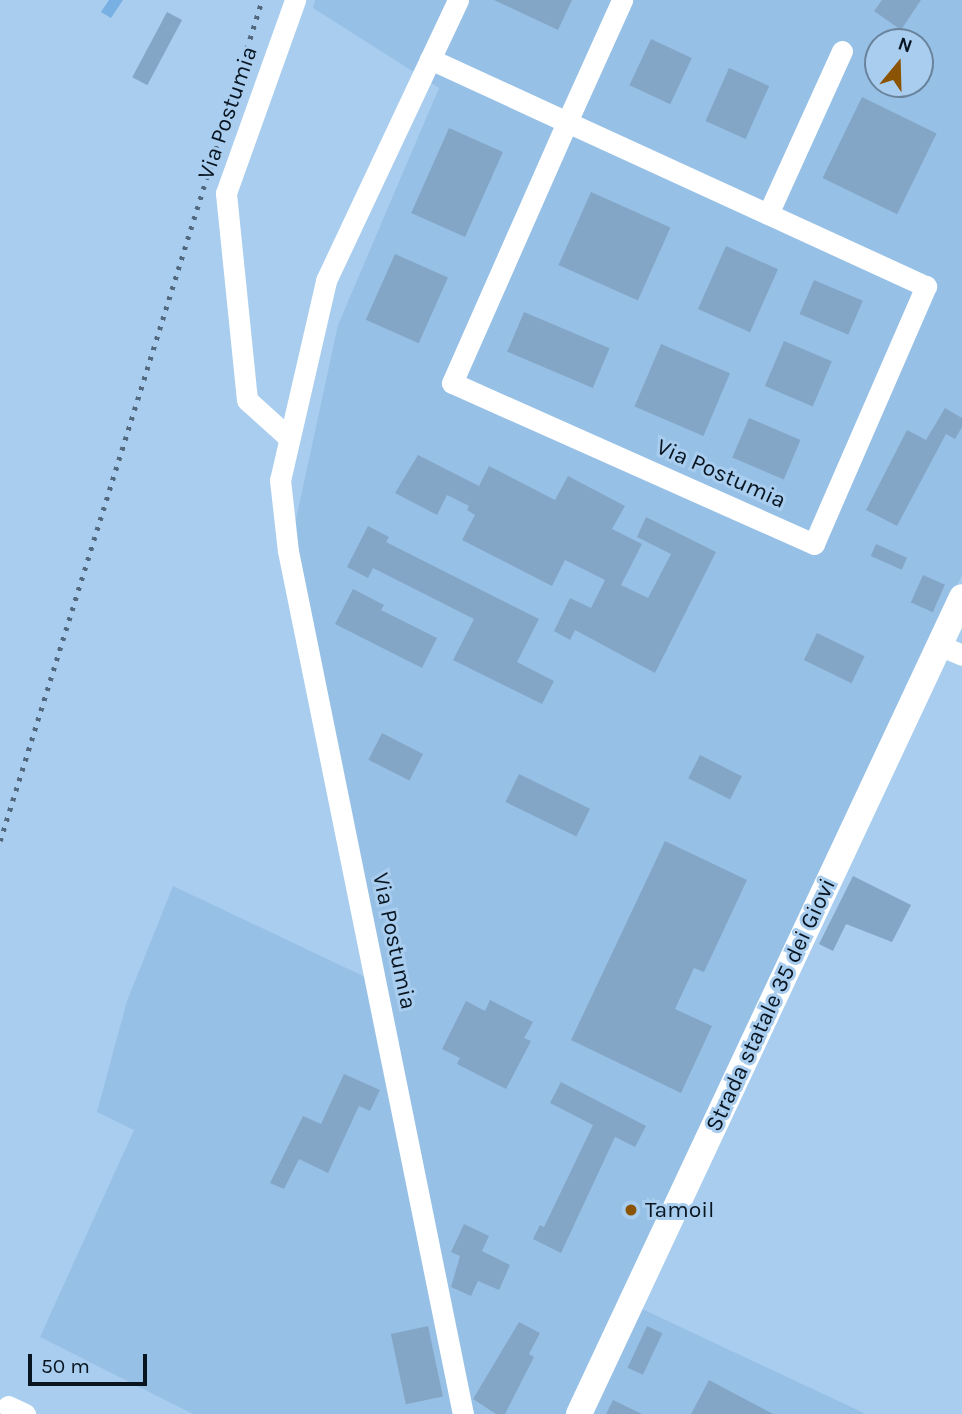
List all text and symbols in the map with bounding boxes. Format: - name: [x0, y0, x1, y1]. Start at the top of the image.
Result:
- north arrow: [864, 28, 934, 98]
- text: N: [895, 32, 915, 58]
- street label: Via Postumia: [192, 43, 264, 183]
- street label: Via Postumia: [652, 433, 790, 515]
- street label: Via Postumia: [366, 870, 422, 1012]
- street label: Strada statale 35 dei Giovi: [700, 874, 842, 1136]
- place label: Tamoil: [645, 1196, 715, 1224]
- marker: Tamoil: [623, 1202, 639, 1218]
- scale bar: [32, 1340, 150, 1384]
- text: 50 m: [41, 1354, 90, 1378]

